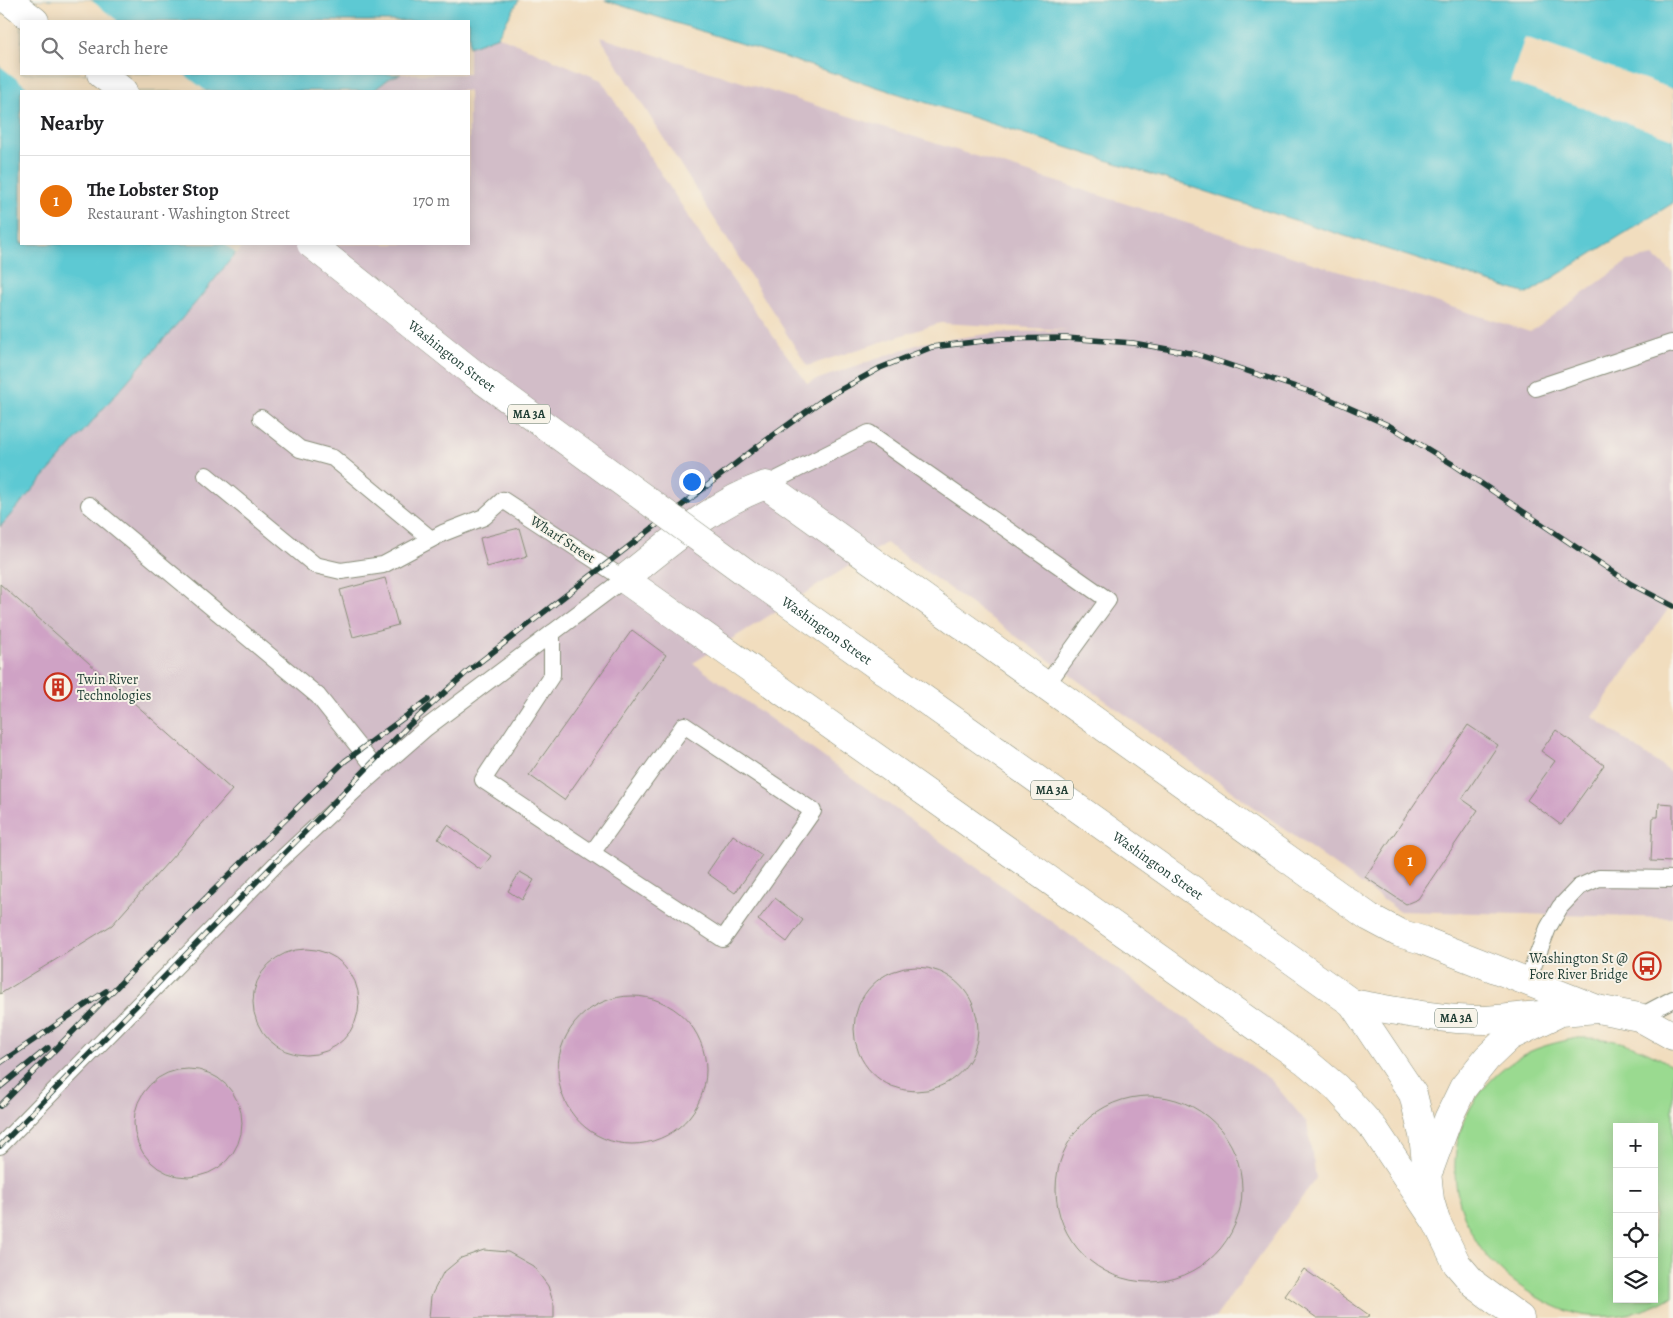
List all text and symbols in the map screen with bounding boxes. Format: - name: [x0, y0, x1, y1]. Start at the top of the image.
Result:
- search box: [20, 20, 470, 75]
- icon: search: [38, 34, 66, 62]
- text: Search here: [78, 35, 168, 61]
- text: Nearby: [40, 109, 103, 137]
- text: The Lobster Stop: [87, 177, 219, 203]
- text: 1: [53, 190, 59, 212]
- text: 170 m: [413, 190, 450, 212]
- text: Restaurant · Washington Street: [87, 203, 290, 225]
- street label: Washington Street: [403, 315, 500, 397]
- road number: MA 3A: [508, 404, 550, 424]
- your location: [679, 469, 705, 495]
- street label: Wharf Street: [526, 511, 599, 568]
- street label: Washington Street: [777, 591, 876, 670]
- place label: Twin River Technologies: [77, 670, 151, 705]
- building icon: Twin River Technologies: [43, 672, 73, 702]
- road number: MA 3A: [1031, 780, 1073, 800]
- street label: Washington Street: [1108, 826, 1207, 905]
- pin: 1: [1394, 845, 1426, 886]
- place label: Washington St @ Fore River Bridge: [1528, 949, 1628, 984]
- bus stop icon: Washington St @ Fore River Bridge: [1632, 951, 1662, 981]
- road number: MA 3A: [1435, 1008, 1477, 1028]
- map controls: [1613, 1123, 1658, 1303]
- button: +: [1613, 1123, 1658, 1168]
- button: −: [1613, 1168, 1658, 1213]
- button: locate: [1613, 1213, 1658, 1258]
- button: layers: [1613, 1258, 1658, 1303]

